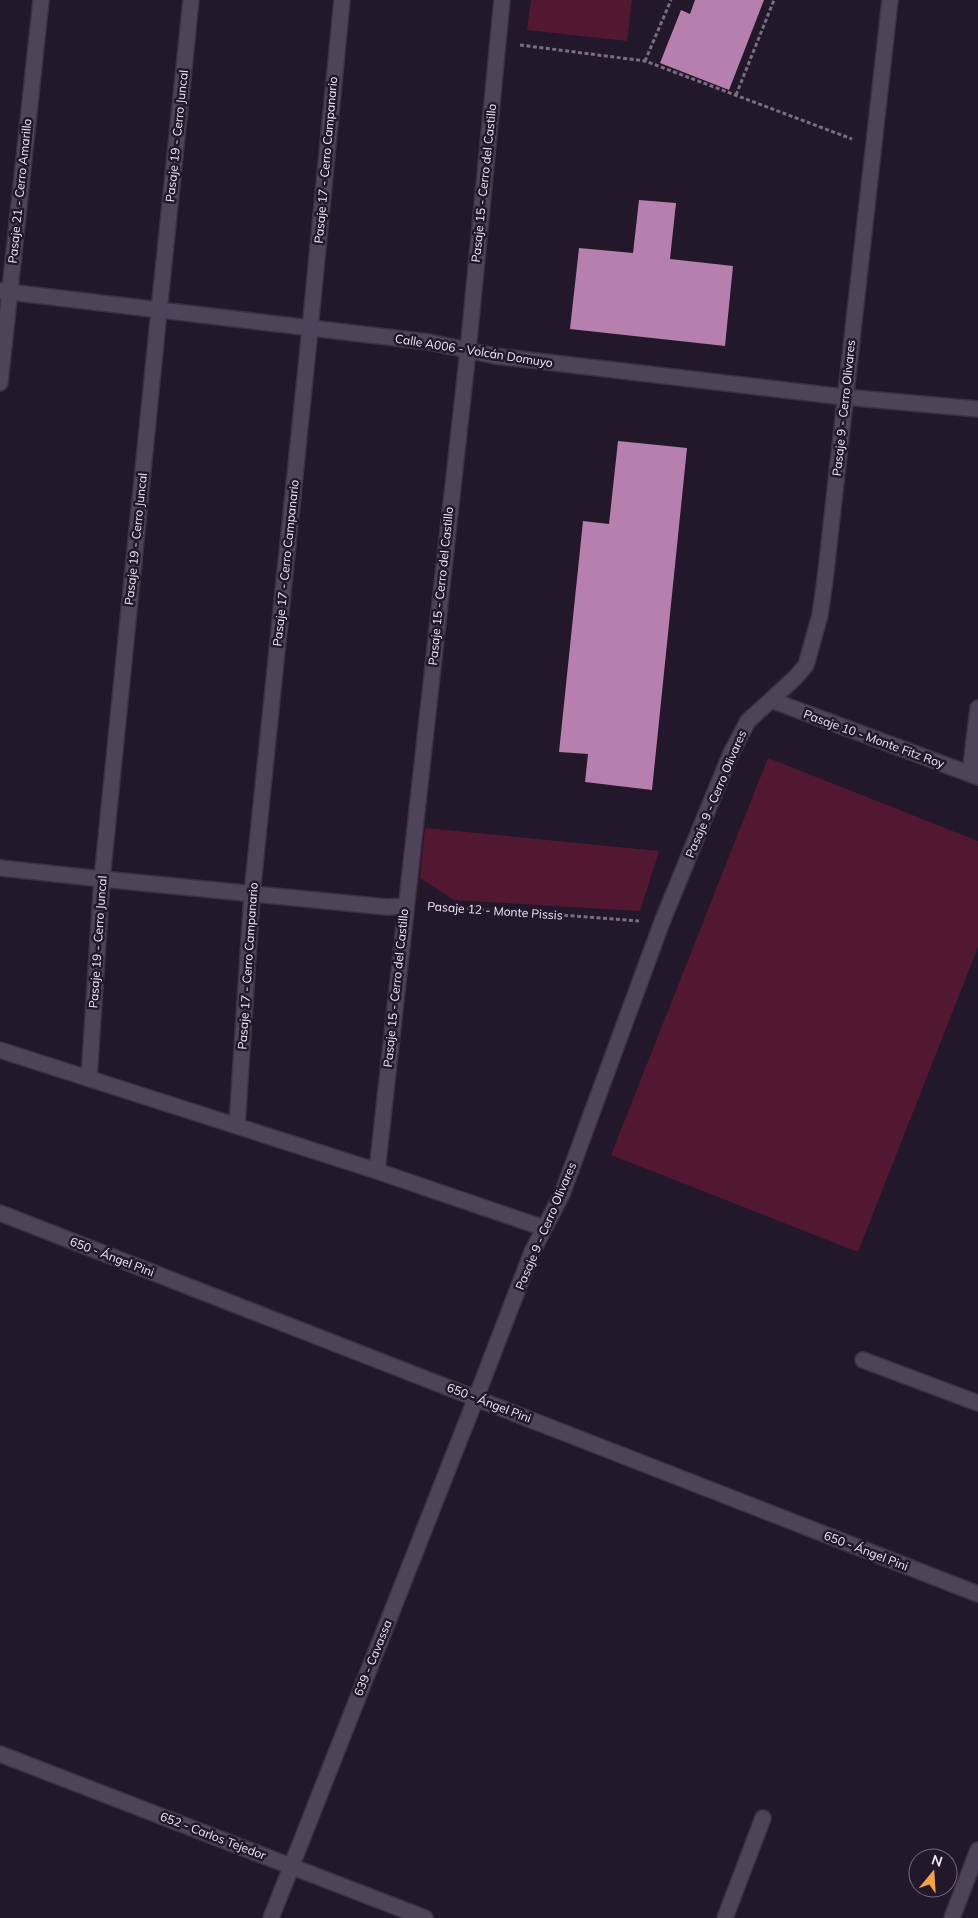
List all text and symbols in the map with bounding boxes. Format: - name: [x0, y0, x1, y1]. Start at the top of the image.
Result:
- street label: Pasaje 19 - Cerro Juncal: [162, 69, 191, 203]
- street label: Pasaje 17 - Cerro Campanario: [311, 76, 340, 244]
- street label: Pasaje 15 - Cerro del Castillo: [468, 103, 499, 263]
- street label: Pasaje 21 - Cerro Amarillo: [4, 118, 35, 264]
- street label: Calle A006 - Volcán Domuyo: [394, 331, 554, 370]
- street label: Pasaje 9 - Cerro Olivares: [829, 339, 858, 477]
- street label: Pasaje 19 - Cerro Juncal: [121, 472, 150, 606]
- street label: Pasaje 17 - Cerro Campanario: [269, 479, 302, 647]
- street label: Pasaje 15 - Cerro del Castillo: [425, 506, 456, 666]
- street label: Pasaje 10 - Monte Fitz Roy: [802, 706, 947, 771]
- street label: Pasaje 9 - Cerro Olivares: [682, 728, 749, 860]
- street label: Pasaje 19 - Cerro Juncal: [85, 875, 110, 1009]
- street label: Pasaje 17 - Cerro Campanario: [234, 882, 261, 1050]
- street label: Pasaje 12 - Monte Pissis: [427, 898, 563, 923]
- street label: Pasaje 15 - Cerro del Castillo: [380, 908, 411, 1068]
- street label: Pasaje 9 - Cerro Olivares: [512, 1160, 579, 1292]
- street label: 650 - Ángel Pini: [68, 1234, 157, 1280]
- street label: 650 - Ángel Pini: [445, 1380, 534, 1426]
- street label: 650 - Ángel Pini: [822, 1528, 911, 1574]
- street label: 639 - Cavassa: [350, 1618, 395, 1698]
- street label: 652 - Carlos Tejedor: [158, 1808, 269, 1863]
- north arrow: [908, 1848, 958, 1898]
- text: N: [929, 1850, 945, 1871]

